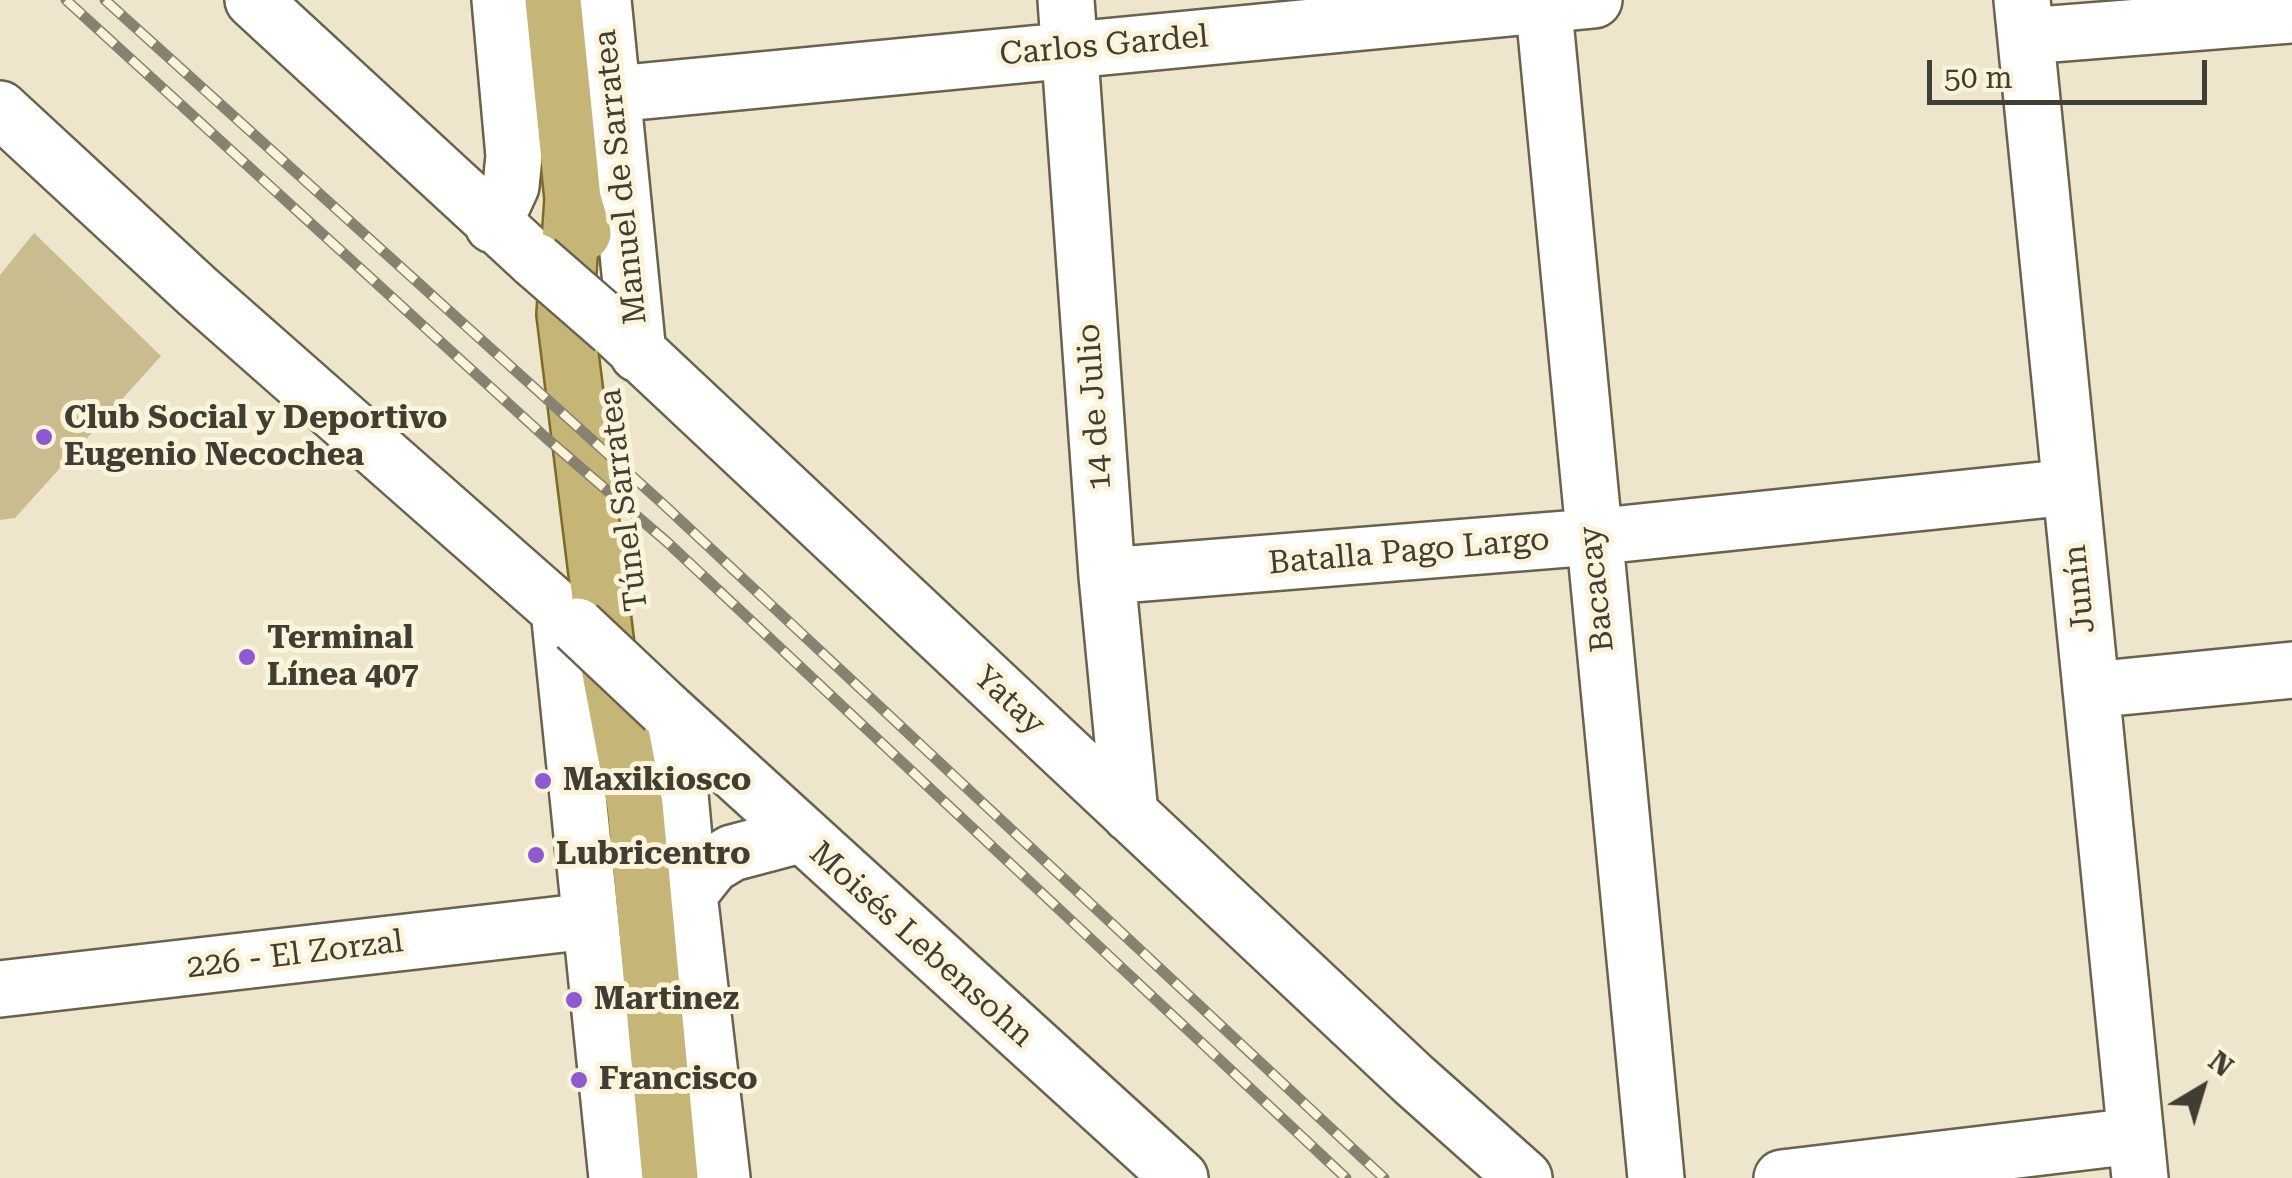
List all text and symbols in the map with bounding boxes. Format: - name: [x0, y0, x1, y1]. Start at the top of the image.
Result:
- street label: Carlos Gardel: [998, 18, 1210, 74]
- street label: Manuel de Sarratea: [586, 28, 656, 326]
- scale bar: [1932, 40, 2212, 102]
- text: 50 m: [1944, 60, 2013, 95]
- street label: 14 de Julio: [1070, 322, 1120, 492]
- street label: Túnel Sarratea: [591, 387, 657, 613]
- place label: Club Social y Deportivo Eugenio Necochea: [64, 400, 447, 475]
- marker: Club Social y Deportivo Eugenio Necochea: [33, 426, 55, 448]
- street label: Batalla Pago Largo: [1267, 521, 1551, 583]
- street label: Bacacay: [1571, 524, 1623, 654]
- street label: Junín: [2056, 543, 2104, 635]
- place label: Terminal Línea 407: [267, 620, 419, 695]
- marker: Terminal Línea 407: [236, 646, 258, 668]
- street label: Yatay: [965, 658, 1053, 744]
- place label: Maxikiosco: [563, 762, 751, 800]
- marker: Maxikiosco: [532, 770, 554, 792]
- street label: Moisés Lebensohn: [801, 834, 1041, 1056]
- place label: Lubricentro: [556, 836, 751, 874]
- marker: Lubricentro: [525, 844, 547, 866]
- street label: 226 - El Zorzal: [185, 923, 405, 987]
- place label: Martinez: [594, 981, 739, 1019]
- marker: Martinez: [563, 989, 585, 1011]
- north arrow: [2152, 1038, 2252, 1138]
- text: N: [2202, 1044, 2239, 1084]
- place label: Francisco: [599, 1061, 758, 1099]
- marker: Francisco: [568, 1069, 590, 1091]

